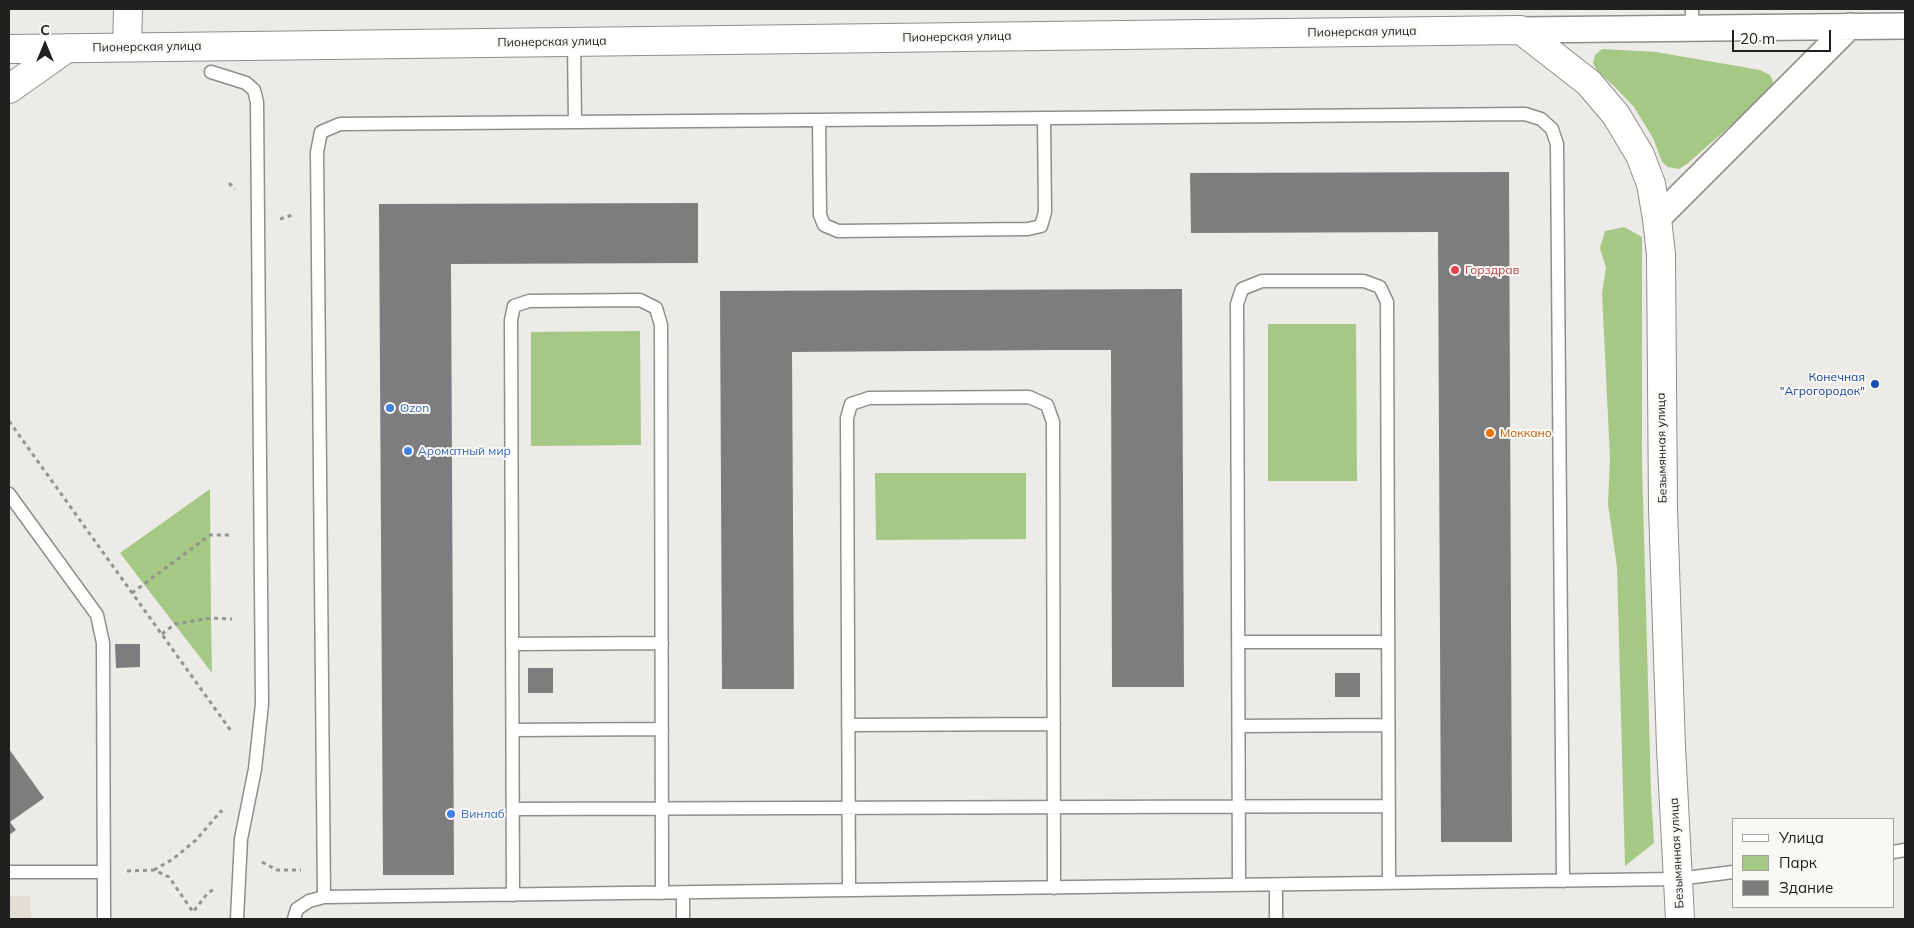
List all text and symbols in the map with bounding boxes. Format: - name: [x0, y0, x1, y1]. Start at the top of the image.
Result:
- north arrow: [20, 20, 70, 70]
- scale bar: [1734, 20, 1833, 52]
- text: С: [40, 21, 50, 39]
- street label: Пионерская улица: [1307, 24, 1417, 40]
- street label: Пионерская улица: [902, 29, 1012, 45]
- text: 20 m: [1740, 29, 1775, 48]
- street label: Пионерская улица: [497, 34, 607, 50]
- street label: Пионерская улица: [92, 39, 202, 55]
- place label: Горздрав: [1465, 263, 1519, 277]
- marker: Горздрав: [1449, 264, 1461, 276]
- place label: Конечная "Агрогородок": [1780, 370, 1865, 398]
- marker: Конечная "Агрогородок": [1869, 378, 1881, 390]
- street label: Безымянная улица: [1654, 392, 1670, 504]
- place label: Ozon: [400, 401, 429, 415]
- marker: Ozon: [384, 402, 396, 414]
- place label: Моккано: [1500, 426, 1552, 440]
- marker: Моккано: [1484, 427, 1496, 439]
- place label: Ароматный мир: [418, 444, 511, 458]
- marker: Ароматный мир: [402, 445, 414, 457]
- street label: Безымянная улица: [1667, 797, 1687, 909]
- place label: Винлаб: [461, 807, 505, 821]
- marker: Винлаб: [445, 808, 457, 820]
- legend: [1732, 818, 1894, 908]
- text: Улица: [1779, 828, 1824, 847]
- text: Парк: [1779, 853, 1817, 872]
- text: Здание: [1779, 878, 1833, 897]

